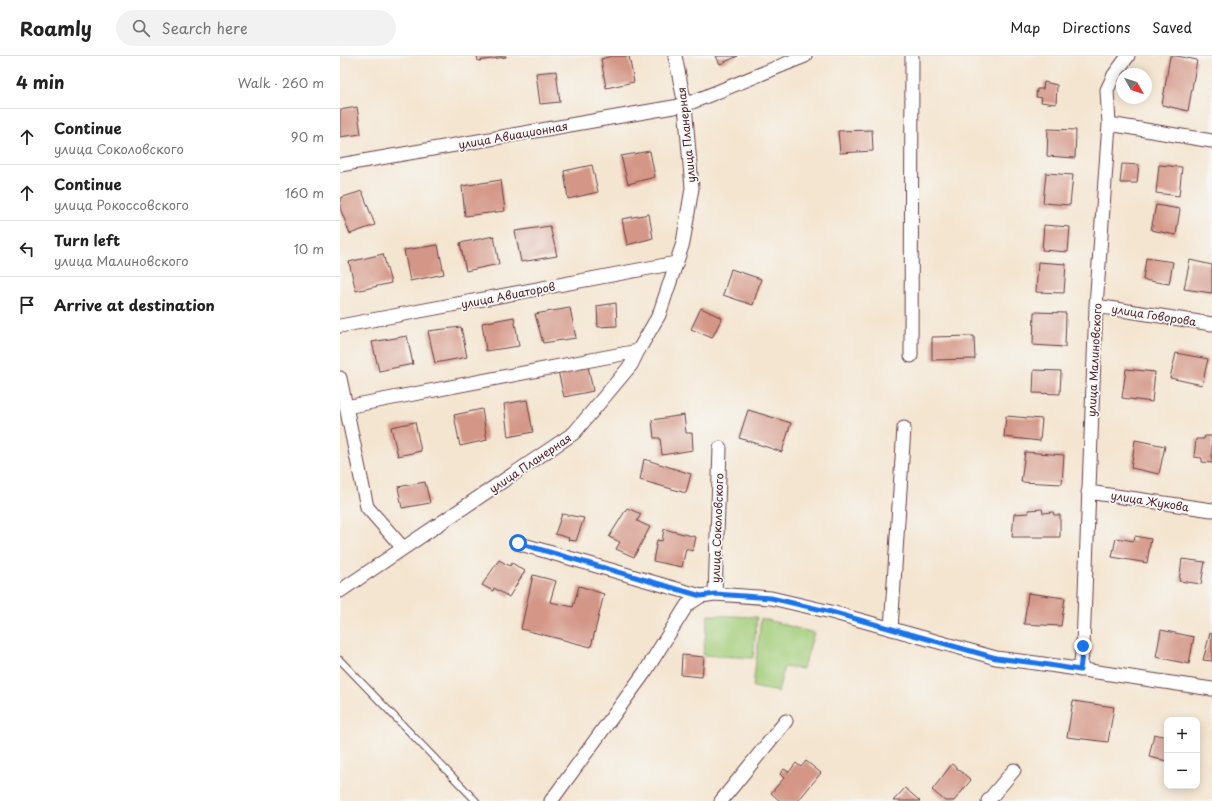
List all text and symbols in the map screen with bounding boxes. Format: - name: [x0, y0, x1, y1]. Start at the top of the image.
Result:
- search box: [116, 10, 396, 46]
- text: Roamly: [20, 14, 92, 42]
- text: Search here: [162, 16, 248, 39]
- icon: search: [130, 17, 152, 39]
- text: Map: [1010, 17, 1040, 38]
- text: Directions: [1062, 17, 1130, 38]
- text: Saved: [1152, 17, 1192, 38]
- north arrow: [1116, 68, 1152, 104]
- text: 4 min: [16, 69, 64, 95]
- text: Walk · 260 m: [238, 73, 324, 92]
- street label: улица Планерная: [673, 86, 699, 184]
- text: Continue: [54, 116, 122, 139]
- street label: улица Авиационная: [457, 117, 569, 153]
- icon: ahead: [16, 126, 38, 148]
- text: 90 m: [291, 127, 324, 146]
- text: улица Соколовского: [54, 139, 184, 158]
- text: Continue: [54, 172, 122, 195]
- icon: ahead: [16, 182, 38, 204]
- text: 160 m: [285, 183, 324, 202]
- text: улица Рокоссовского: [54, 195, 189, 214]
- text: Turn left: [54, 228, 120, 251]
- icon: left: [16, 238, 38, 260]
- text: 10 m: [294, 239, 324, 258]
- text: улица Малиновского: [54, 251, 189, 270]
- street label: улица Авиаторов: [460, 277, 557, 312]
- text: Arrive at destination: [54, 293, 215, 316]
- icon: arrive: [16, 294, 38, 316]
- street label: улица Говорова: [1110, 300, 1198, 330]
- street label: улица Малиновского: [1083, 303, 1105, 417]
- street label: улица Планерная: [485, 429, 575, 497]
- street label: улица Соколовского: [707, 473, 727, 583]
- street label: улица Жукова: [1110, 486, 1190, 516]
- route start: [509, 534, 527, 552]
- route end: [1074, 637, 1092, 655]
- map controls: [1164, 717, 1200, 789]
- button: +: [1164, 717, 1200, 753]
- button: −: [1164, 753, 1200, 789]

